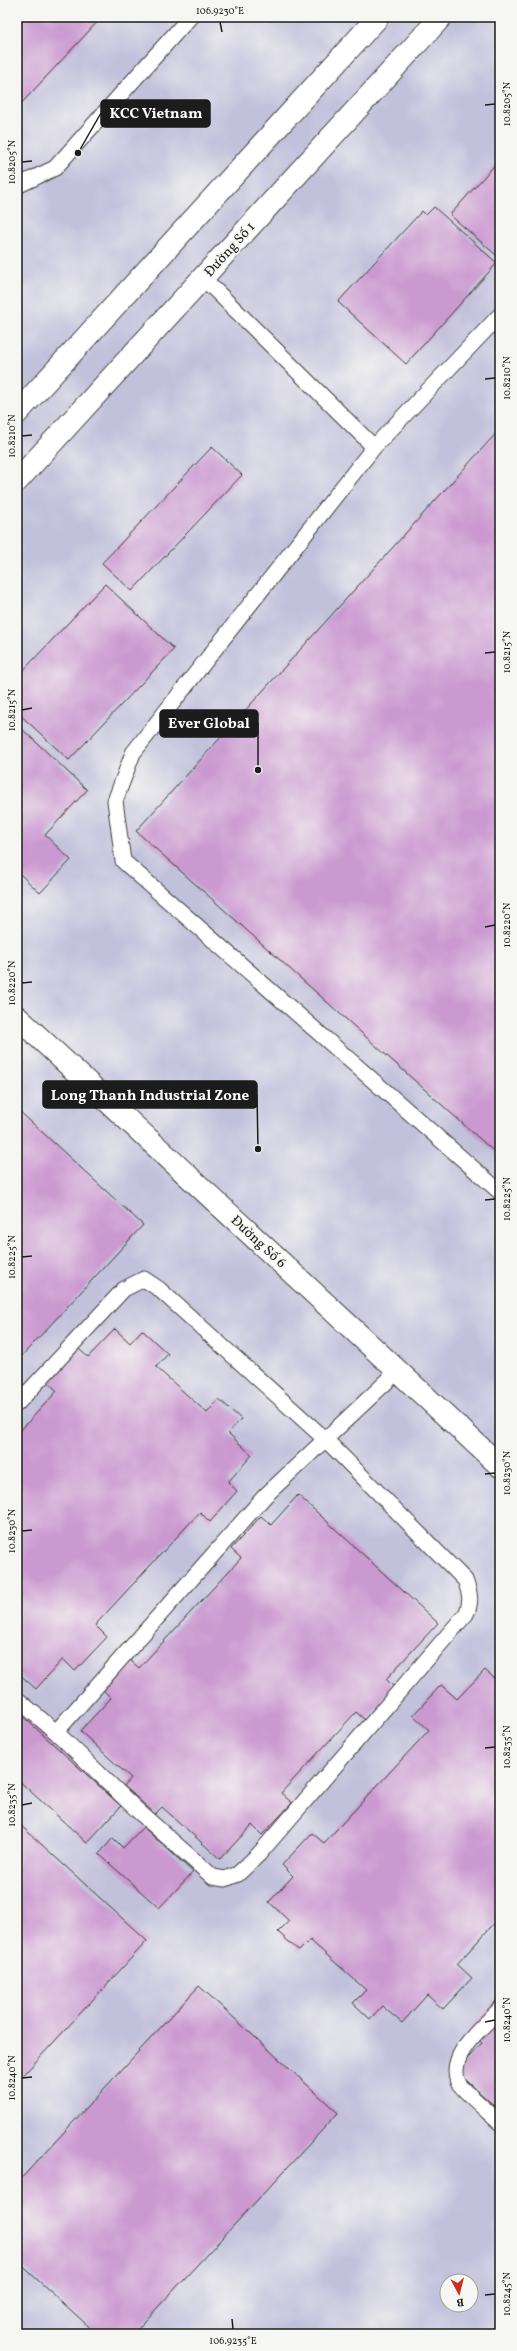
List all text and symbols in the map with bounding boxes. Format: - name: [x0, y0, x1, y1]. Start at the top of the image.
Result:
- text: 106.9230°E: [196, 4, 244, 18]
- text: 10.8205°N: [500, 81, 514, 126]
- callout: KCC Vietnam: [101, 100, 210, 127]
- text: KCC Vietnam: [110, 104, 203, 125]
- text: 10.8205°N: [5, 139, 19, 184]
- street label: Đường Số 1: [200, 218, 260, 282]
- text: 10.8210°N: [500, 356, 514, 400]
- text: 10.8210°N: [5, 414, 19, 458]
- text: 10.8215°N: [500, 630, 514, 673]
- text: 10.8215°N: [5, 688, 19, 731]
- callout: Ever Global: [160, 710, 258, 737]
- text: Ever Global: [168, 714, 250, 735]
- text: 10.8220°N: [500, 902, 514, 947]
- text: 10.8220°N: [5, 960, 19, 1005]
- callout: Long Thanh Industrial Zone: [43, 1081, 257, 1108]
- text: Long Thanh Industrial Zone: [51, 1086, 249, 1107]
- text: 10.8225°N: [500, 1176, 514, 1221]
- street label: Đường Số 6: [226, 1211, 290, 1273]
- text: 10.8225°N: [5, 1234, 19, 1279]
- text: 10.8230°N: [500, 1450, 514, 1495]
- text: 10.8230°N: [5, 1508, 19, 1553]
- text: 10.8235°N: [500, 1725, 514, 1769]
- text: 10.8235°N: [5, 1783, 19, 1827]
- text: 10.8240°N: [500, 1997, 514, 2043]
- text: 10.8240°N: [5, 2055, 19, 2101]
- text: 10.8245°N: [500, 2271, 514, 2316]
- north arrow: [439, 2273, 479, 2313]
- text: B: [455, 2294, 465, 2309]
- text: 106.9235°E: [209, 2334, 257, 2348]

